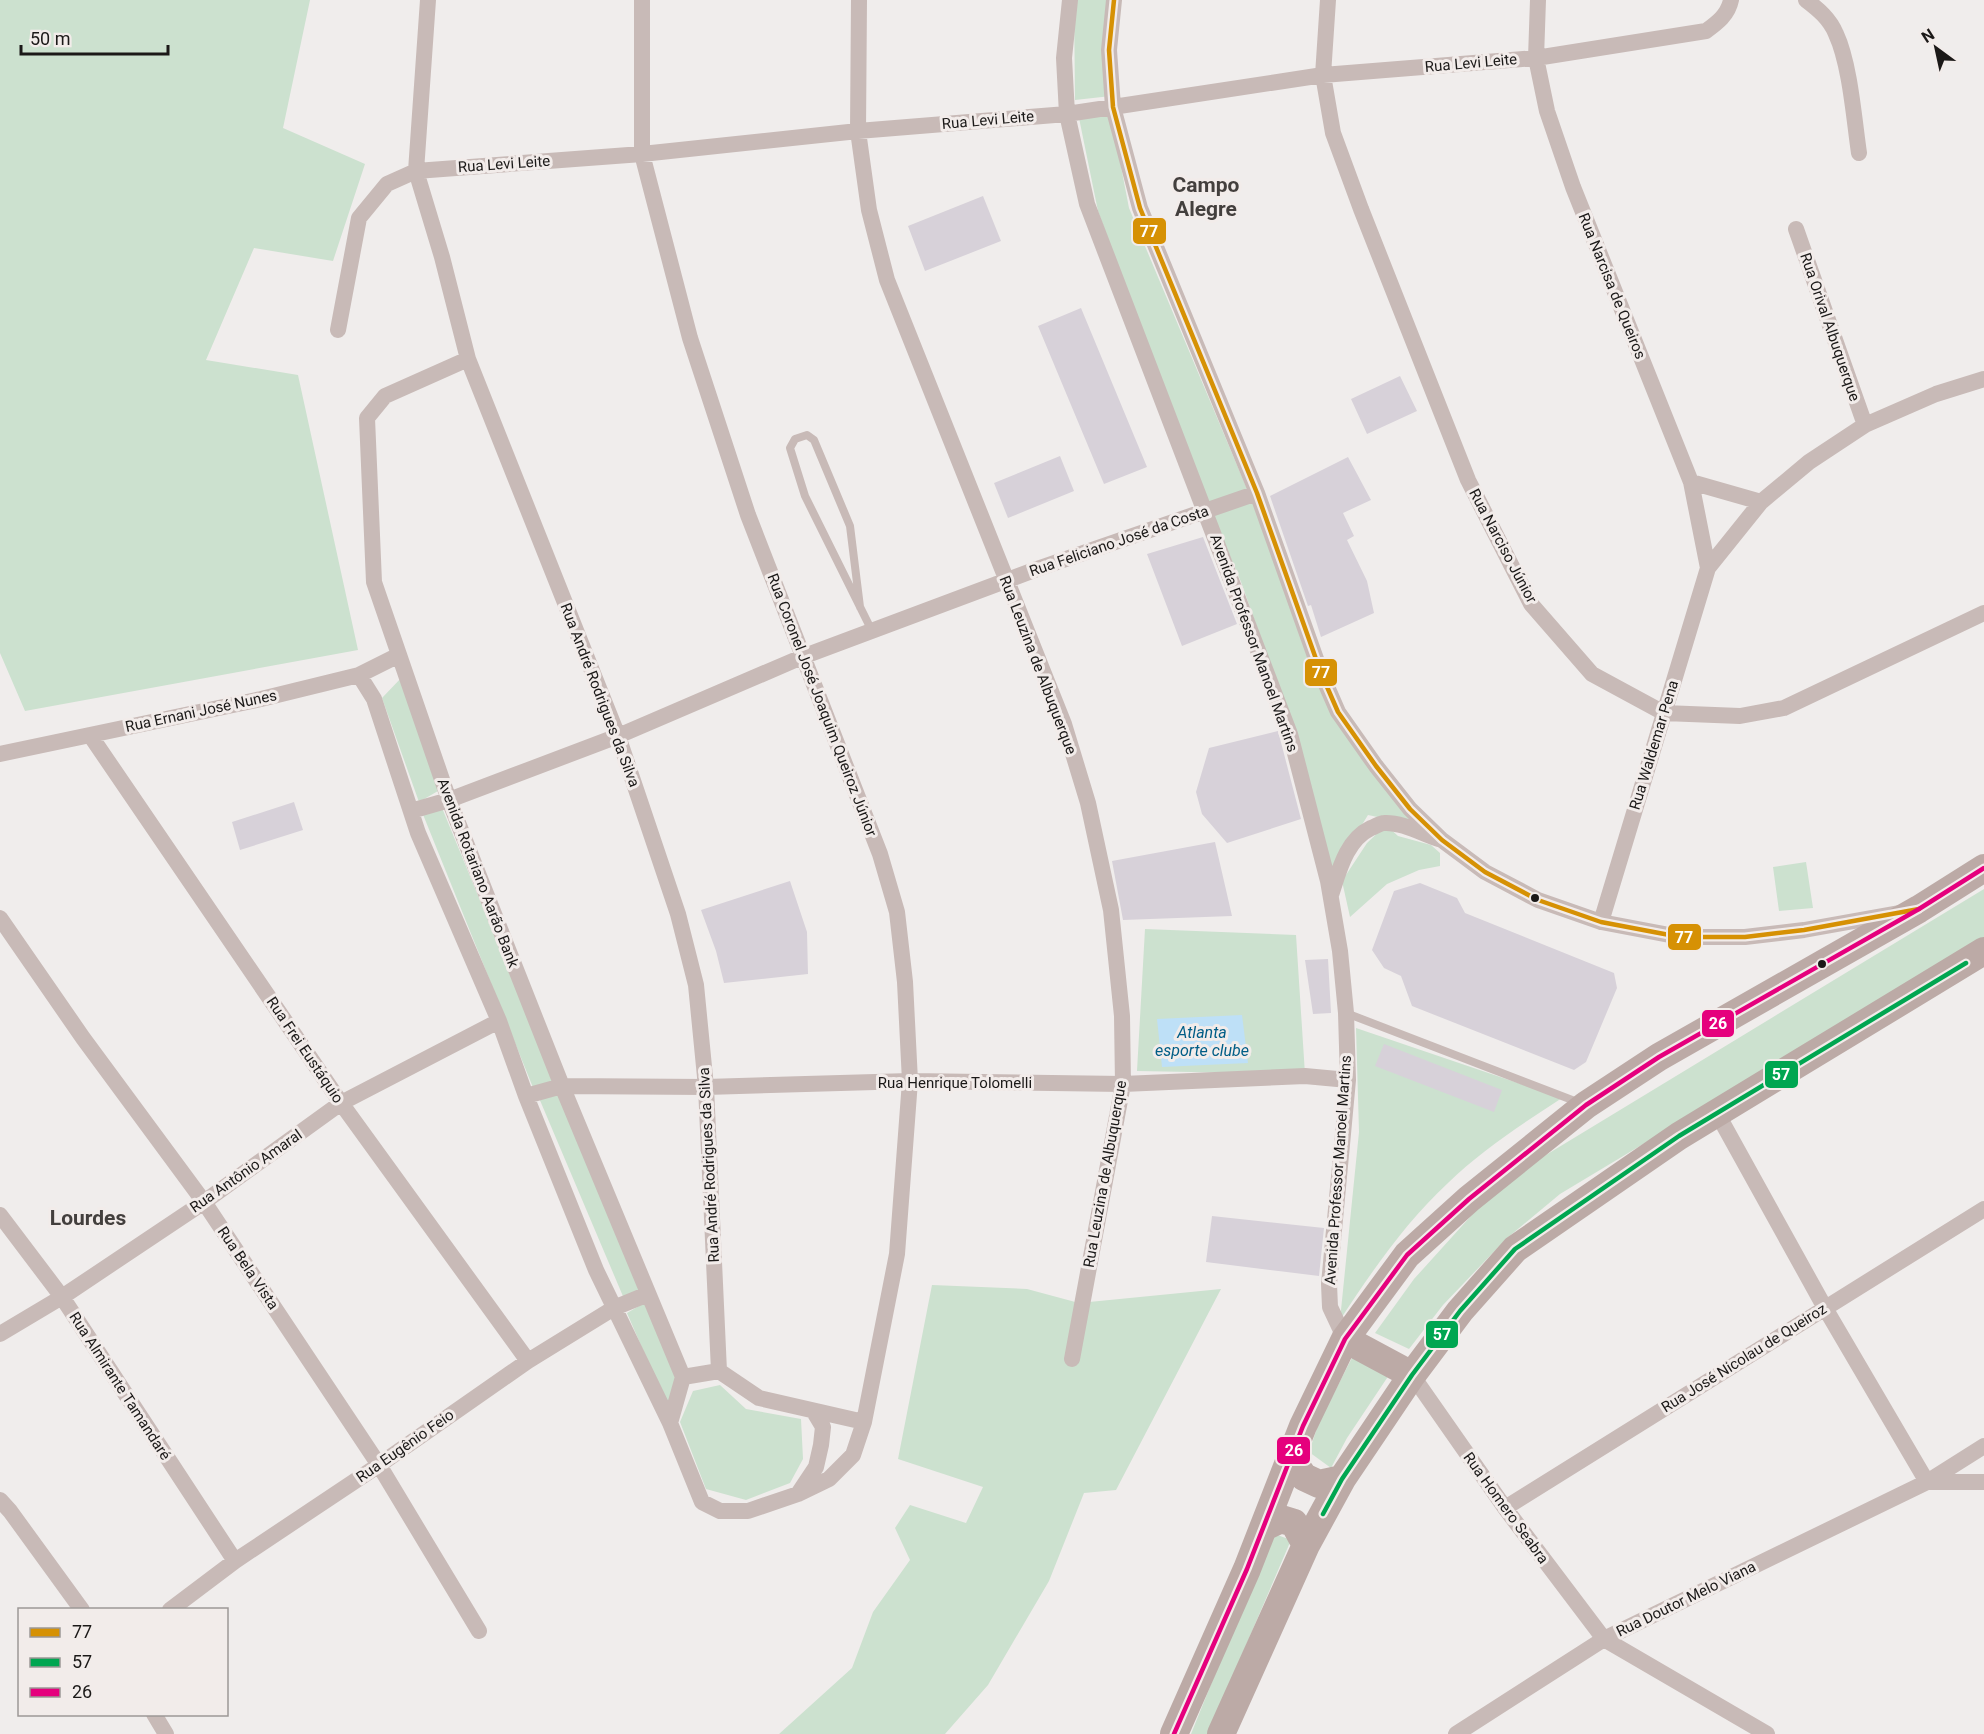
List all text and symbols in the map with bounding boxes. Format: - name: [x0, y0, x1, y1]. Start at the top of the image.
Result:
- scale bar: [21, 18, 168, 56]
- north arrow: [1906, 18, 1966, 78]
- text: N: [1918, 25, 1938, 47]
- text: 50 m: [30, 28, 70, 49]
- street label: Rua Levi Leite: [1424, 50, 1518, 76]
- street label: Rua Levi Leite: [941, 107, 1035, 133]
- street label: Rua Levi Leite: [457, 152, 551, 176]
- district label: Campo Alegre: [1173, 173, 1240, 221]
- street label: Rua Narcisa de Queiros: [1574, 210, 1650, 362]
- line badge: 77: [1132, 217, 1167, 245]
- text: 77: [1140, 222, 1158, 241]
- street label: Rua Orival Albuquerque: [1796, 250, 1864, 404]
- street label: Rua Narciso Júnior: [1465, 486, 1541, 606]
- street label: Rua Feliciano José da Costa: [1027, 502, 1211, 580]
- street label: Avenida Professor Manoel Martins: [1206, 532, 1302, 754]
- street label: Rua Coronel José Joaquim Queiroz Júnior: [763, 571, 881, 839]
- street label: Rua Leuzina de Albuquerque: [996, 573, 1080, 757]
- street label: Rua André Rodrigues da Silva: [557, 601, 643, 789]
- line badge: 77: [1304, 658, 1338, 687]
- text: 77: [1312, 663, 1330, 682]
- street label: Rua Waldemar Pena: [1626, 678, 1682, 812]
- street label: Rua Ernani José Nunes: [124, 686, 278, 736]
- street label: Avenida Rotariano Aarão Bank: [433, 776, 523, 971]
- unlabelled marker: [1529, 892, 1541, 904]
- line badge: 77: [1667, 923, 1702, 951]
- text: 77: [1675, 928, 1693, 947]
- unlabelled marker: [1816, 958, 1828, 970]
- street label: Rua Frei Eustáquio: [263, 993, 347, 1107]
- line badge: 26: [1701, 1009, 1735, 1038]
- text: 26: [1709, 1014, 1727, 1033]
- water label: Atlanta esporte clube: [1155, 1023, 1249, 1060]
- street label: Avenida Professor Manoel Martins: [1321, 1054, 1355, 1286]
- line badge: 57: [1764, 1060, 1799, 1089]
- text: 57: [1772, 1065, 1790, 1084]
- street label: Rua André Rodrigues da Silva: [695, 1067, 723, 1263]
- street label: Rua Henrique Tolomelli: [878, 1074, 1032, 1092]
- street label: Rua Leuzina de Albuquerque: [1080, 1079, 1130, 1269]
- street label: Rua Antônio Amaral: [186, 1126, 306, 1216]
- district label: Lourdes: [50, 1206, 126, 1230]
- street label: Rua Bela Vista: [214, 1223, 282, 1313]
- street label: Rua José Nicolau de Queiroz: [1658, 1300, 1830, 1416]
- street label: Rua Almirante Tamandaré: [65, 1309, 175, 1463]
- line badge: 57: [1425, 1320, 1459, 1349]
- text: 57: [1433, 1325, 1451, 1344]
- street label: Rua Eugênio Feio: [353, 1406, 457, 1486]
- line badge: 26: [1276, 1436, 1311, 1465]
- text: 26: [1285, 1441, 1303, 1460]
- street label: Rua Homero Seabra: [1460, 1449, 1552, 1567]
- street label: Rua Doutor Melo Viana: [1613, 1557, 1759, 1641]
- legend: [18, 1608, 228, 1716]
- text: 77: [72, 1621, 92, 1642]
- text: 57: [72, 1651, 92, 1672]
- text: 26: [72, 1681, 92, 1702]

